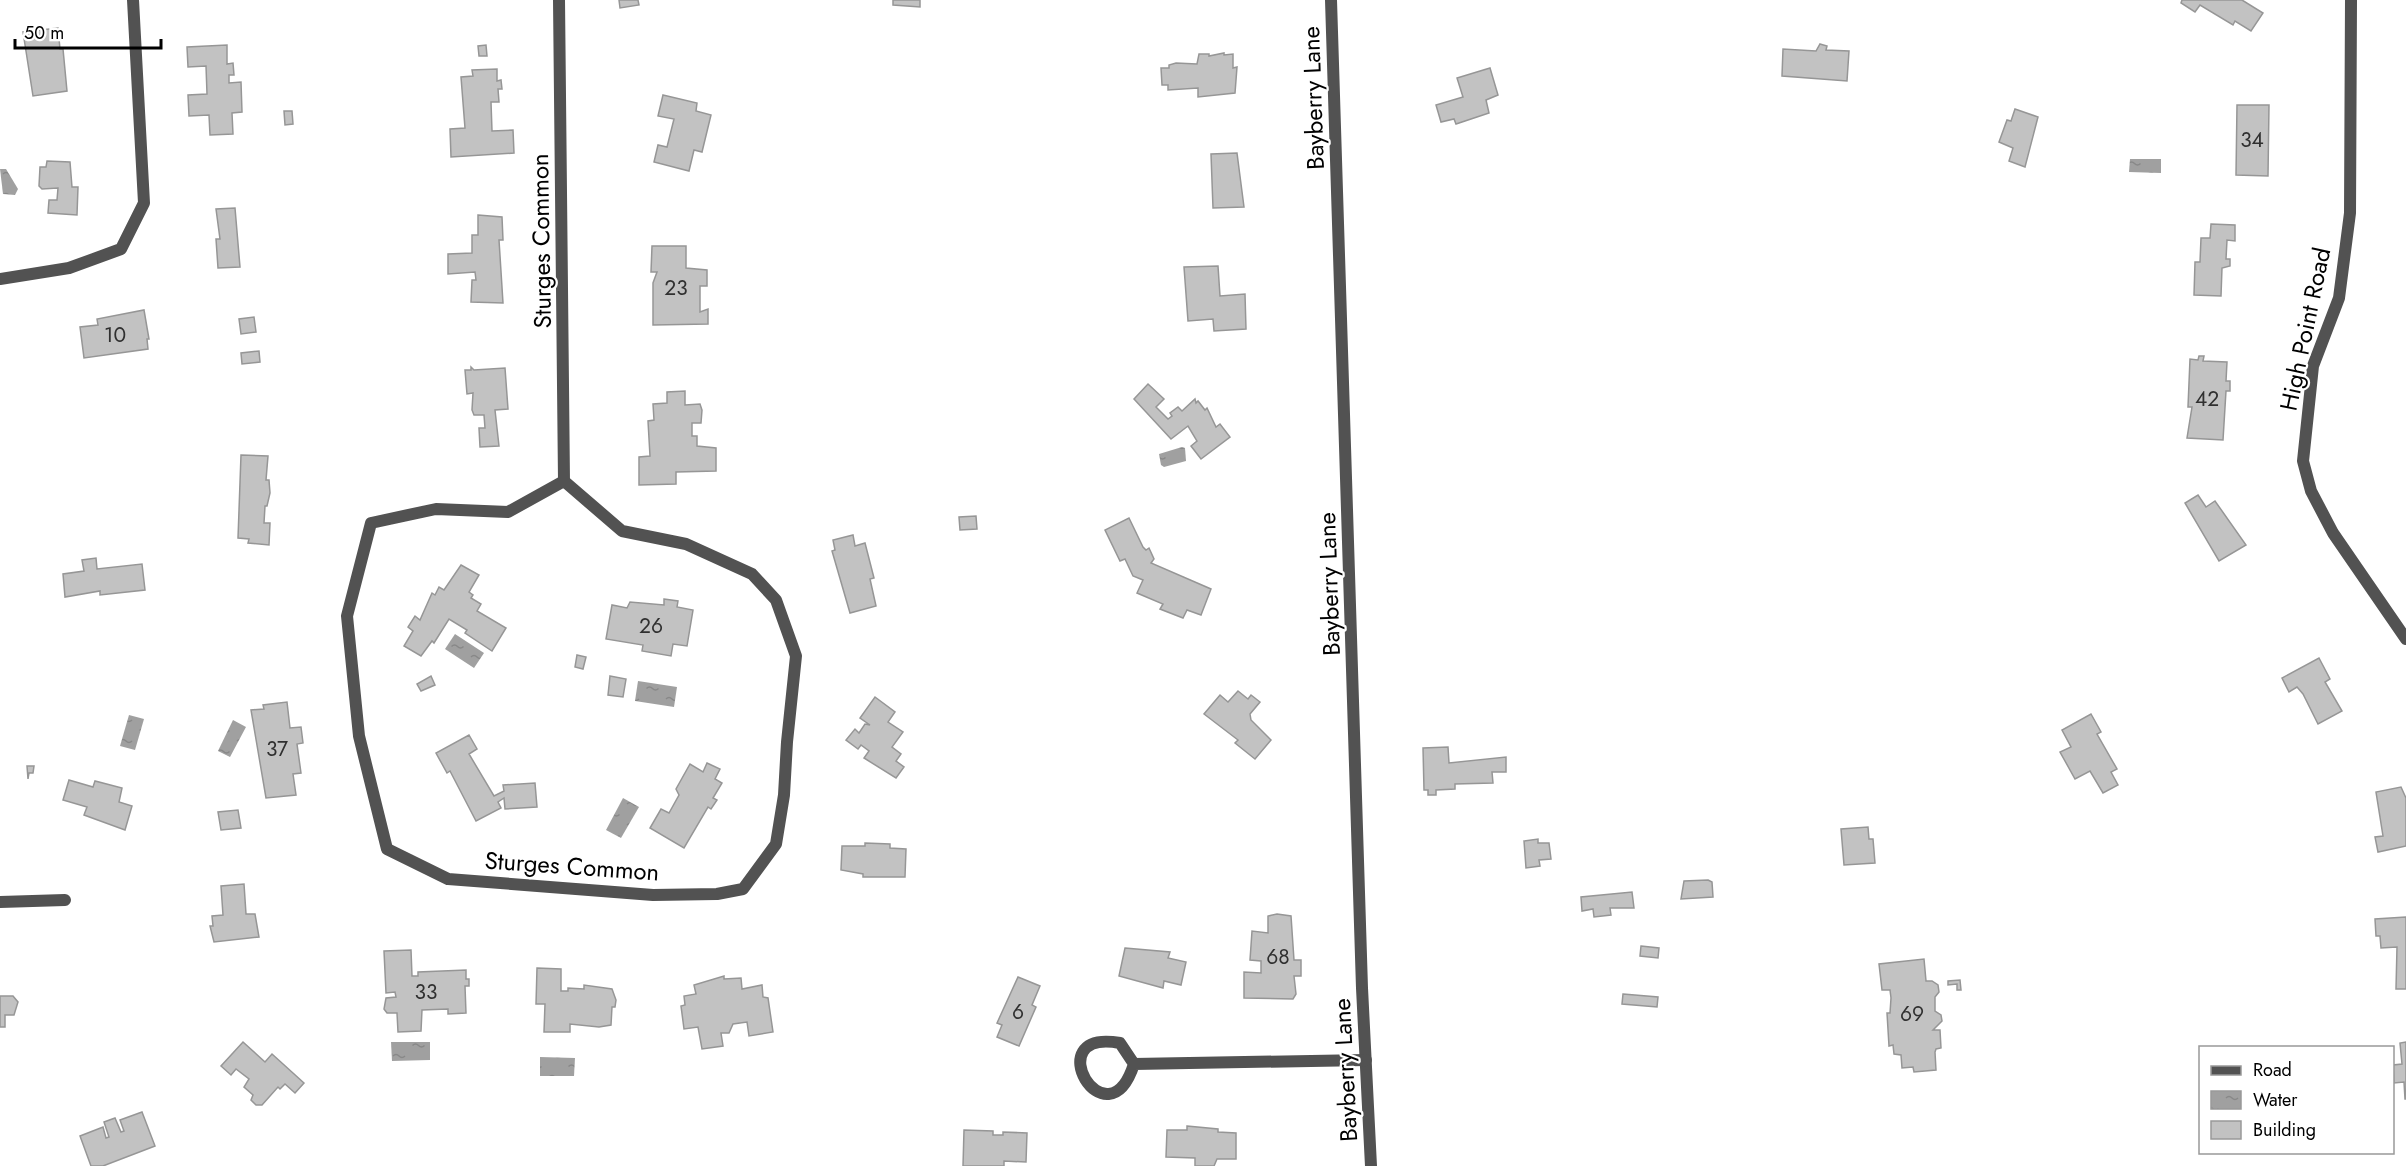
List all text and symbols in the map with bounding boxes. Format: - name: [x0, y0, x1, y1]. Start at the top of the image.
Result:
- scale bar: [15, 12, 160, 50]
- text: 50 m: [24, 20, 64, 46]
- street label: Bayberry Lane: [1293, 26, 1333, 170]
- house number: 34: [2240, 125, 2264, 155]
- street label: Sturges Common: [522, 153, 560, 329]
- street label: High Point Road: [2271, 244, 2339, 414]
- house number: 23: [664, 273, 688, 303]
- house number: 10: [104, 320, 126, 350]
- house number: 42: [2195, 384, 2219, 414]
- street label: Bayberry Lane: [1309, 512, 1349, 656]
- house number: 26: [639, 611, 663, 641]
- house number: 37: [266, 734, 288, 764]
- street label: Sturges Common: [484, 842, 660, 890]
- house number: 68: [1266, 942, 1290, 972]
- house number: 33: [415, 977, 437, 1007]
- house number: 6: [1012, 997, 1024, 1027]
- street label: Bayberry Lane: [1324, 997, 1366, 1143]
- house number: 69: [1900, 999, 1924, 1029]
- legend: [2199, 1046, 2394, 1154]
- text: Road: [2253, 1057, 2292, 1083]
- text: Water: [2253, 1087, 2298, 1113]
- text: Building: [2253, 1117, 2316, 1143]

